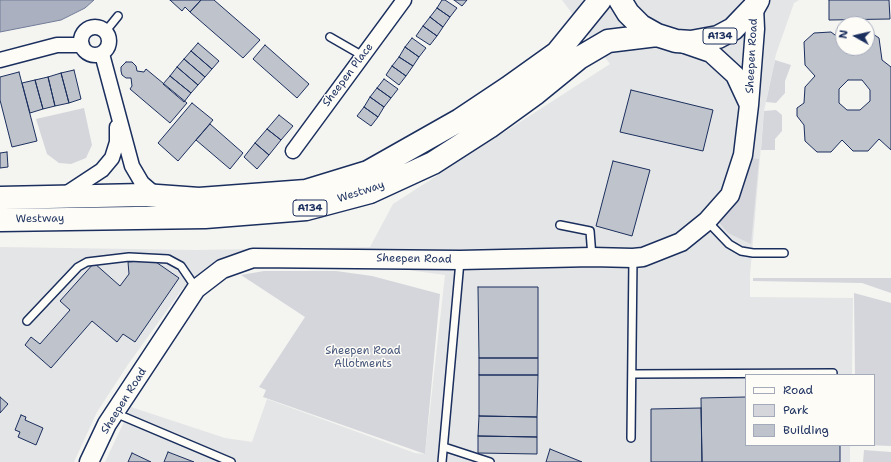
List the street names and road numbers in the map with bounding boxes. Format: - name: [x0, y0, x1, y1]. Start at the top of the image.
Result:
- street label: Sheepen Road: [743, 18, 761, 94]
- road number: A134: [703, 28, 737, 44]
- street label: Sheepen Place: [320, 41, 376, 109]
- street label: Westway: [336, 178, 386, 206]
- road number: A134: [293, 200, 327, 216]
- street label: Westway: [16, 212, 64, 226]
- street label: Sheepen Road: [376, 252, 452, 266]
- street label: Sheepen Road: [98, 365, 150, 437]

